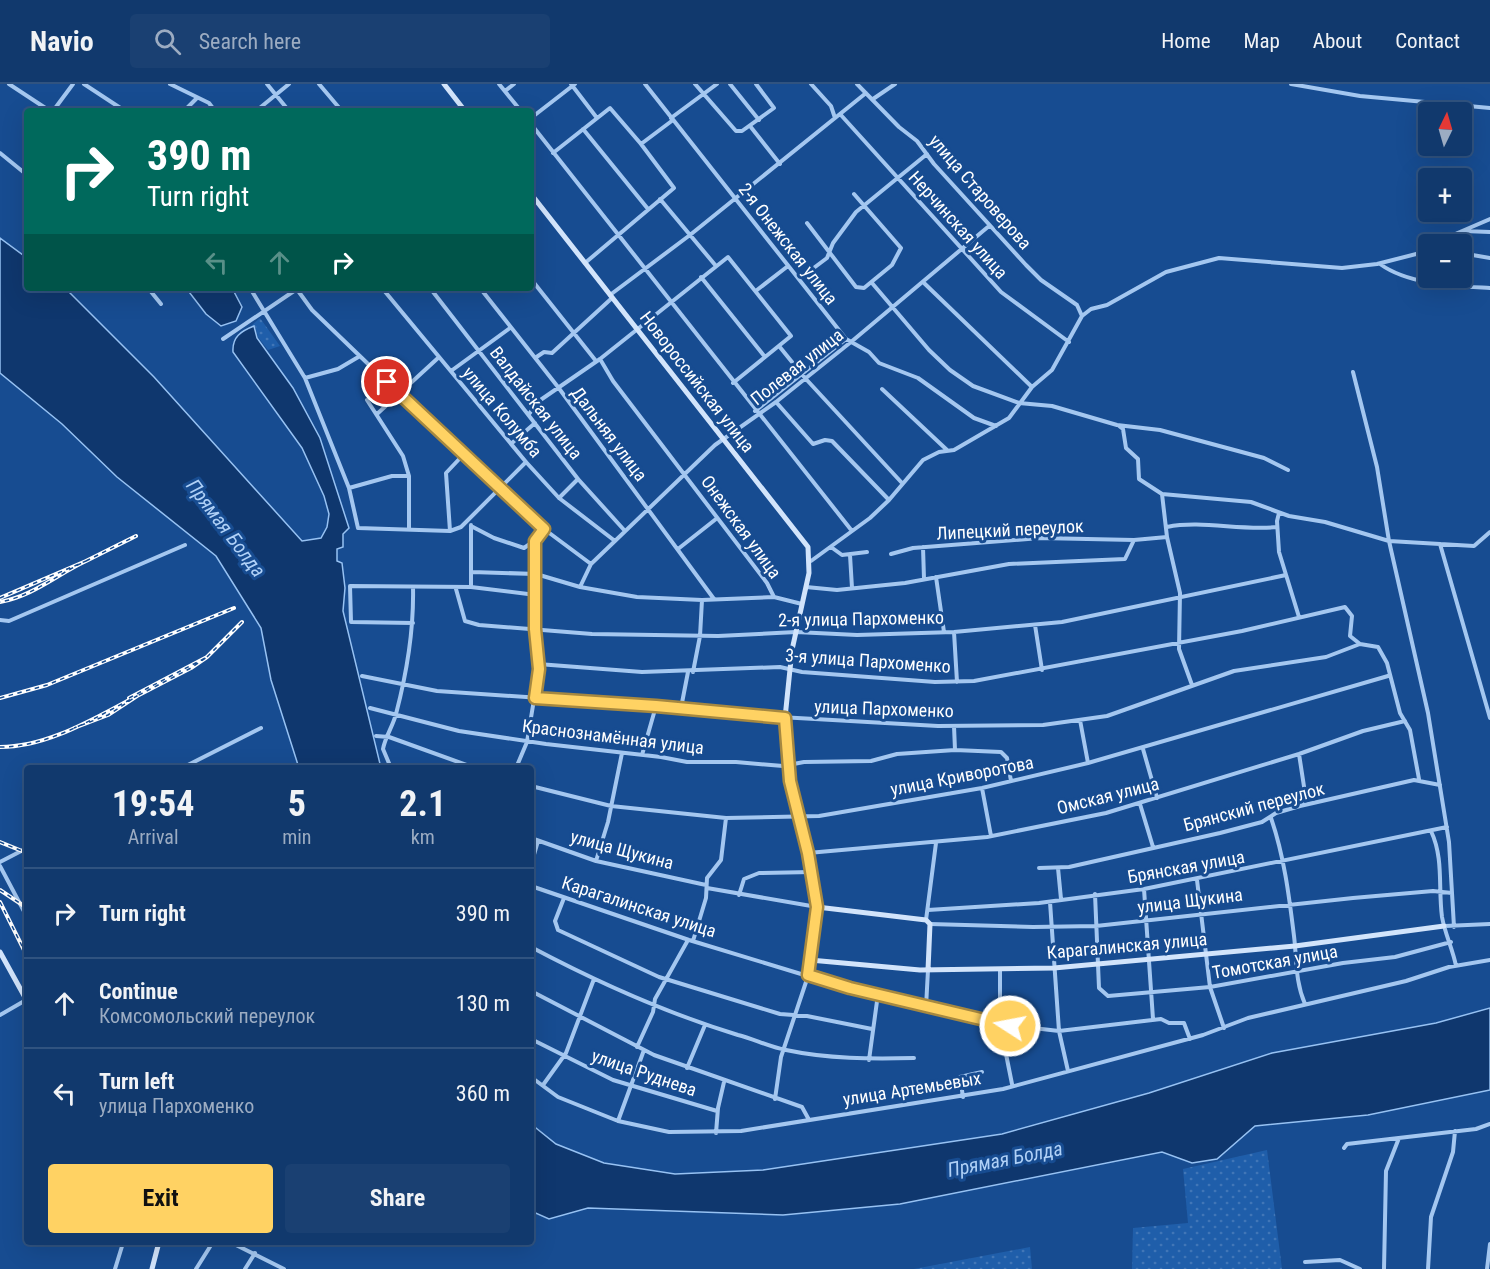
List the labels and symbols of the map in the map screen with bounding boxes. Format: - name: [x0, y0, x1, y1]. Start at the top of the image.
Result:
- north arrow: [1418, 102, 1472, 156]
- street label: улица Староверова: [925, 130, 1036, 253]
- street label: Нерчинская улица: [905, 167, 1012, 283]
- street label: 2-я Онежская улица: [734, 179, 842, 309]
- street label: Новороссийская улица: [636, 307, 759, 456]
- street label: Полевая улица: [746, 324, 847, 409]
- street label: Валдайская улица: [486, 342, 587, 463]
- pin: [361, 356, 412, 407]
- street label: улица Колумба: [458, 362, 546, 461]
- street label: Дальняя улица: [567, 382, 652, 485]
- street label: Онежская улица: [697, 471, 786, 582]
- water label: Прямая Болда: [181, 474, 271, 582]
- street label: Липецкий переулок: [936, 515, 1084, 544]
- street label: 2-я улица Пархоменко: [778, 607, 944, 630]
- street label: 3-я улица Пархоменко: [785, 644, 952, 677]
- street label: улица Пархоменко: [814, 696, 954, 721]
- street label: Краснознамённая улица: [521, 715, 705, 758]
- street label: улица Криворотова: [889, 751, 1035, 800]
- street label: Омская улица: [1055, 773, 1161, 818]
- street label: Брянский переулок: [1181, 778, 1327, 835]
- street label: улица Щукина: [568, 826, 676, 873]
- street label: Брянская улица: [1126, 846, 1246, 887]
- street label: Карагалинская улица: [559, 872, 719, 941]
- street label: улица Щукина: [1136, 884, 1244, 917]
- street label: Карагалинская улица: [1046, 928, 1208, 963]
- street label: Томотская улица: [1211, 940, 1339, 983]
- position arrow: [978, 994, 1042, 1058]
- street label: улица Руднева: [589, 1045, 699, 1100]
- street label: улица Артемьевых: [841, 1067, 983, 1110]
- water label: Прямая Болда: [945, 1136, 1065, 1182]

